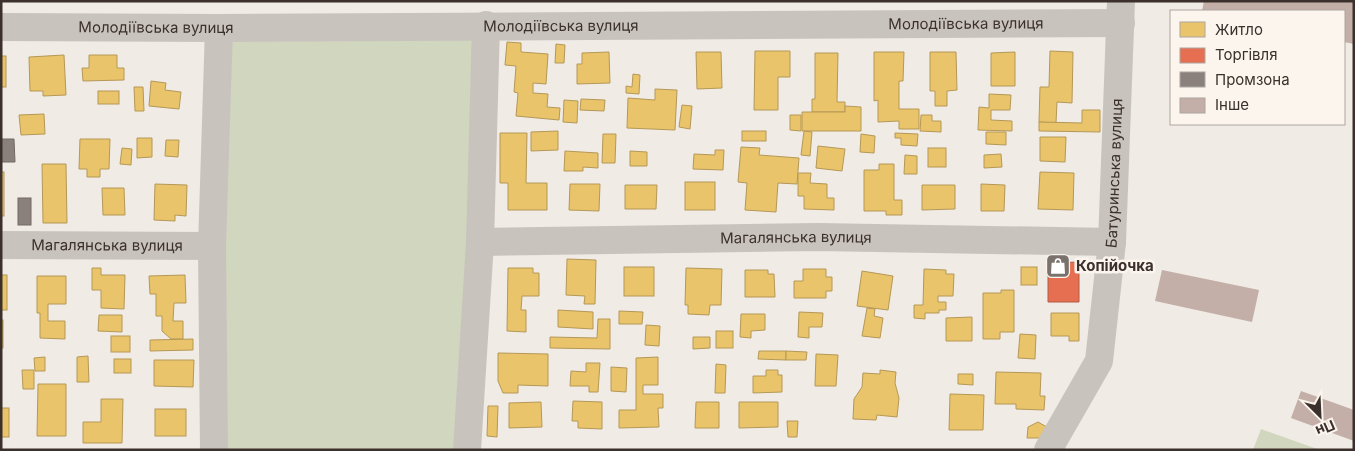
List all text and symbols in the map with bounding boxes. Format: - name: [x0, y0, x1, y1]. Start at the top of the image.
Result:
- legend: [1170, 10, 1345, 125]
- street label: Молодіївська вулиця: [888, 13, 1044, 33]
- street label: Молодіївська вулиця: [483, 16, 639, 36]
- street label: Молодіївська вулиця: [78, 17, 234, 37]
- text: Житло: [1215, 20, 1263, 39]
- text: Торгівля: [1215, 45, 1278, 64]
- text: Промзона: [1215, 70, 1290, 89]
- text: Інше: [1215, 95, 1249, 114]
- street label: Батуринська вулиця: [1101, 98, 1126, 249]
- street label: Магалянська вулиця: [720, 227, 872, 247]
- street label: Магалянська вулиця: [31, 235, 183, 255]
- shop icon: Копійочка: [1045, 253, 1071, 279]
- place label: Копійочка: [1076, 256, 1154, 275]
- north arrow: [1295, 391, 1345, 441]
- text: Пн: [1313, 417, 1338, 440]

